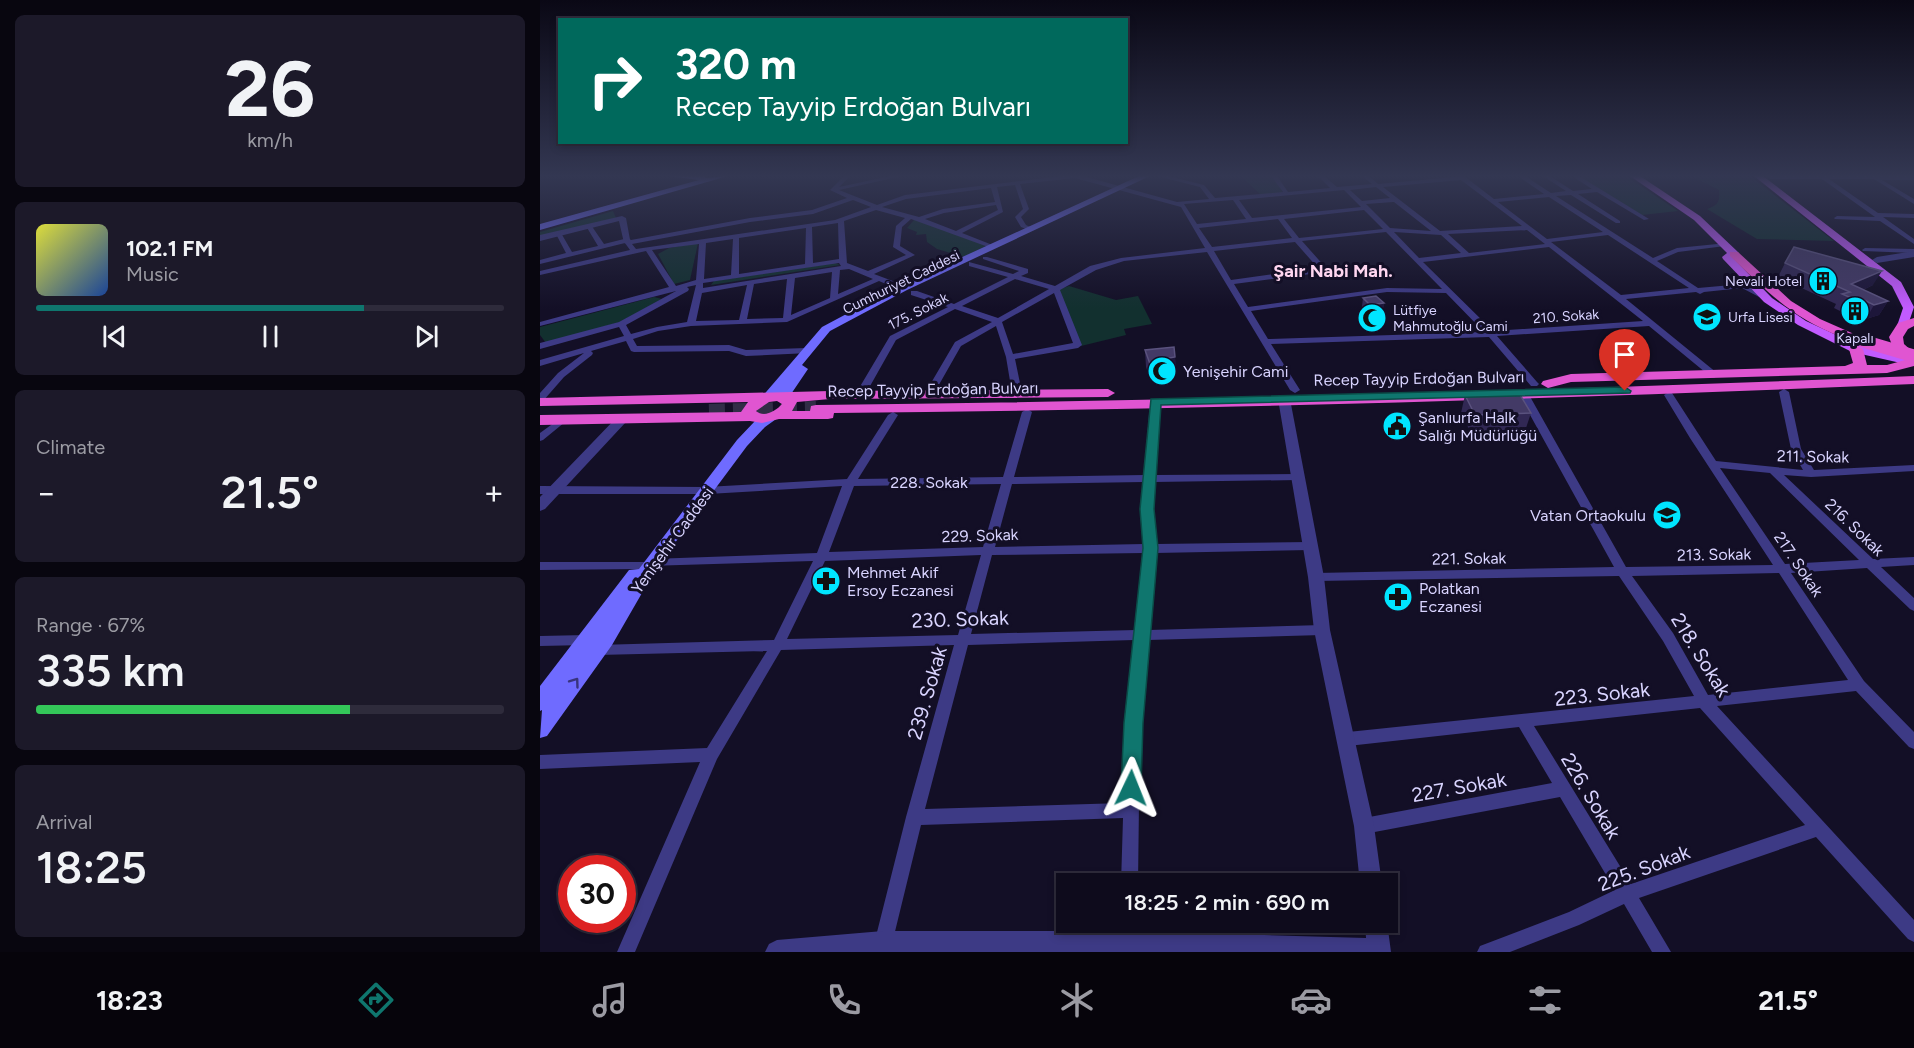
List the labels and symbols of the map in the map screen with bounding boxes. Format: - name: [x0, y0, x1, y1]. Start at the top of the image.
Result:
- street label: Cumhuriyet Caddesi: [840, 247, 963, 318]
- district label: Şair Nabi Mah.: [1273, 260, 1393, 282]
- building icon: Nevali Hotel: [1807, 265, 1839, 297]
- place label: Nevali Hotel: [1725, 273, 1802, 290]
- street label: 175. Sokak: [885, 289, 951, 334]
- building icon: Kapalı: [1839, 295, 1871, 327]
- school or university icon: Urfa Lisesi: [1691, 301, 1723, 333]
- mosque icon: Lütfiye Mahmutoğlu Cami: [1356, 302, 1388, 334]
- place label: Lütfiye Mahmutoğlu Cami: [1393, 302, 1508, 335]
- street label: 210. Sokak: [1532, 306, 1600, 327]
- place label: Urfa Lisesi: [1728, 309, 1793, 326]
- pin: [1599, 329, 1650, 391]
- place label: Kapalı: [1836, 330, 1874, 347]
- mosque icon: Yenişehir Cami: [1146, 355, 1178, 387]
- place label: Yenişehir Cami: [1183, 362, 1288, 381]
- street label: Recep Tayyip Erdoğan Bulvarı: [1313, 367, 1525, 390]
- street label: Recep Tayyip Erdoğan Bulvarı: [827, 378, 1039, 401]
- place label: Şanlıurfa Halk Salığı Müdürlüğü: [1418, 408, 1537, 445]
- public building icon: Şanlıurfa Halk Salığı Müdürlüğü: [1381, 410, 1413, 442]
- street label: 211. Sokak: [1777, 446, 1849, 467]
- street label: 228. Sokak: [890, 473, 968, 492]
- street label: Yenişehir Caddesi: [627, 483, 717, 597]
- street label: 216. Sokak: [1821, 495, 1888, 560]
- school or university icon: Vatan Ortaokulu: [1651, 499, 1683, 531]
- place label: Vatan Ortaokulu: [1530, 506, 1646, 525]
- street label: 229. Sokak: [941, 525, 1019, 546]
- street label: 217. Sokak: [1770, 528, 1827, 600]
- street label: 213. Sokak: [1677, 544, 1751, 565]
- street label: 221. Sokak: [1432, 548, 1507, 569]
- place label: Mehmet Akif Ersoy Eczanesi: [847, 563, 954, 600]
- pharmacy icon: Mehmet Akif Ersoy Eczanesi: [810, 565, 842, 597]
- place label: Polatkan Eczanesi: [1419, 579, 1482, 616]
- pharmacy icon: Polatkan Eczanesi: [1382, 581, 1414, 613]
- street label: 230. Sokak: [911, 605, 1009, 633]
- street label: 218. Sokak: [1666, 609, 1736, 702]
- street label: 239. Sokak: [902, 643, 952, 742]
- one-way arrow: [567, 677, 578, 688]
- street label: 223. Sokak: [1553, 677, 1651, 711]
- street label: 226. Sokak: [1556, 749, 1626, 844]
- position arrow: [1099, 756, 1163, 820]
- street label: 227. Sokak: [1410, 767, 1508, 807]
- street label: 225. Sokak: [1595, 839, 1693, 896]
- speed limit sign: 30: [558, 855, 636, 933]

